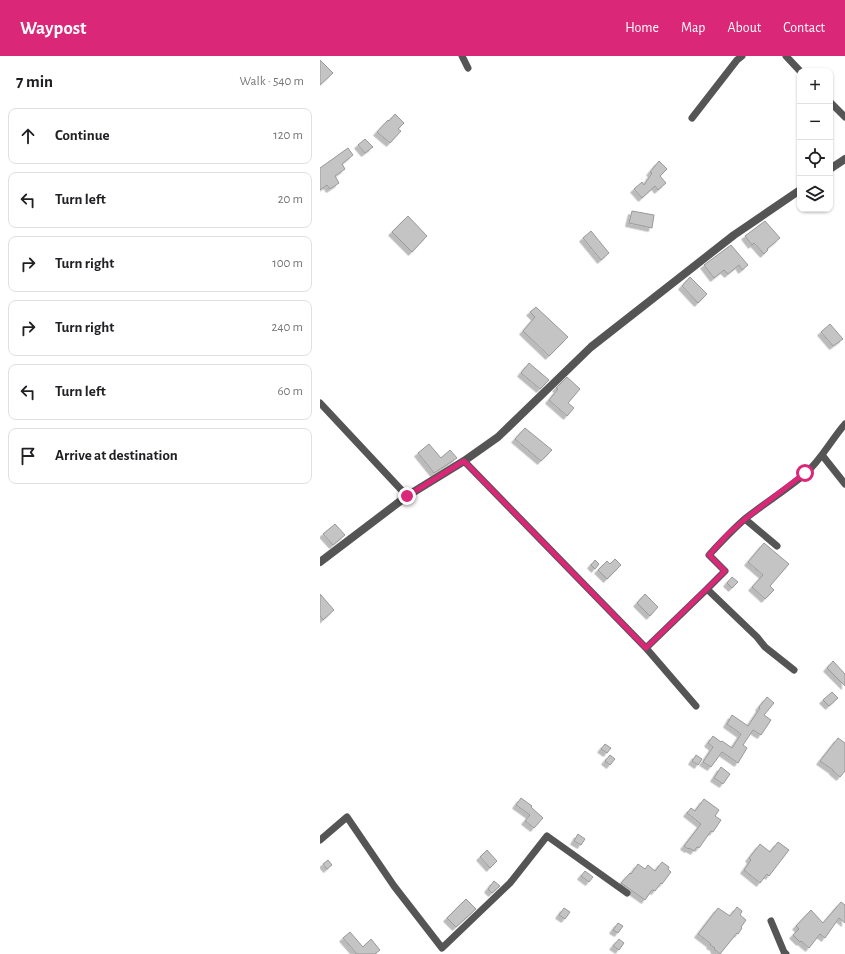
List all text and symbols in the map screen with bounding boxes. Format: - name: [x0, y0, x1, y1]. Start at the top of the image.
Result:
- text: Waypost: [20, 19, 87, 38]
- text: Home: [625, 21, 659, 35]
- text: Map: [681, 21, 705, 35]
- text: About: [727, 21, 761, 35]
- text: Contact: [783, 21, 825, 35]
- map controls: [797, 68, 833, 212]
- button: +: [797, 68, 833, 104]
- text: 7 min: [16, 73, 53, 90]
- text: Walk · 540 m: [240, 75, 304, 88]
- button: −: [797, 104, 833, 140]
- icon: ahead: [17, 125, 39, 147]
- text: Continue: [55, 128, 110, 143]
- text: 120 m: [273, 129, 303, 142]
- button: locate: [797, 140, 833, 176]
- button: layers: [797, 176, 833, 212]
- icon: left: [17, 189, 39, 211]
- text: Turn left: [55, 192, 106, 207]
- text: 20 m: [278, 193, 303, 206]
- icon: right: [17, 253, 39, 275]
- text: Turn right: [55, 256, 114, 271]
- text: 100 m: [272, 257, 303, 270]
- icon: right: [17, 317, 39, 339]
- text: Turn right: [55, 320, 114, 335]
- text: 240 m: [271, 321, 303, 334]
- icon: left: [17, 381, 39, 403]
- text: Turn left: [55, 384, 106, 399]
- text: 60 m: [277, 385, 303, 398]
- icon: arrive: [17, 445, 39, 467]
- text: Arrive at destination: [55, 448, 178, 463]
- route start: [796, 464, 814, 482]
- route end: [398, 487, 416, 505]

